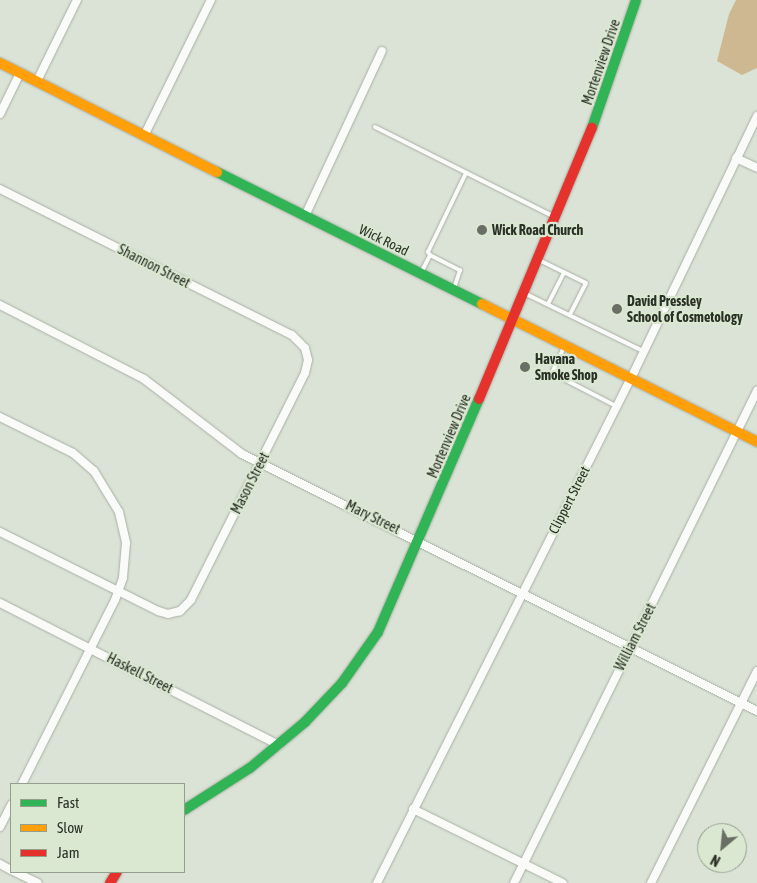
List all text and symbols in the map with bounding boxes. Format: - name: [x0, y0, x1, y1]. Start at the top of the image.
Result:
- street label: Mortenview Drive: [578, 17, 624, 107]
- street label: Wick Road: [356, 221, 412, 259]
- place label: Wick Road Church: [492, 222, 583, 238]
- marker: Wick Road Church: [476, 224, 488, 236]
- street label: Shannon Street: [115, 241, 193, 291]
- place label: David Pressley School of Cosmetology: [627, 293, 743, 326]
- marker: David Pressley School of Cosmetology: [611, 303, 623, 315]
- place label: Havana Smoke Shop: [535, 351, 598, 384]
- marker: Havana Smoke Shop: [519, 361, 531, 373]
- street label: Mortenview Drive: [424, 391, 474, 481]
- street label: Mason Street: [227, 449, 273, 517]
- street label: Clippert Street: [545, 463, 593, 537]
- street label: Mary Street: [343, 497, 403, 537]
- street label: William Street: [611, 601, 659, 673]
- street label: Haskell Street: [104, 649, 176, 697]
- legend: [10, 783, 185, 873]
- text: Fast: [57, 794, 79, 811]
- text: Slow: [57, 819, 83, 836]
- north arrow: [697, 823, 747, 873]
- text: Jam: [57, 844, 80, 861]
- text: N: [708, 851, 723, 869]

